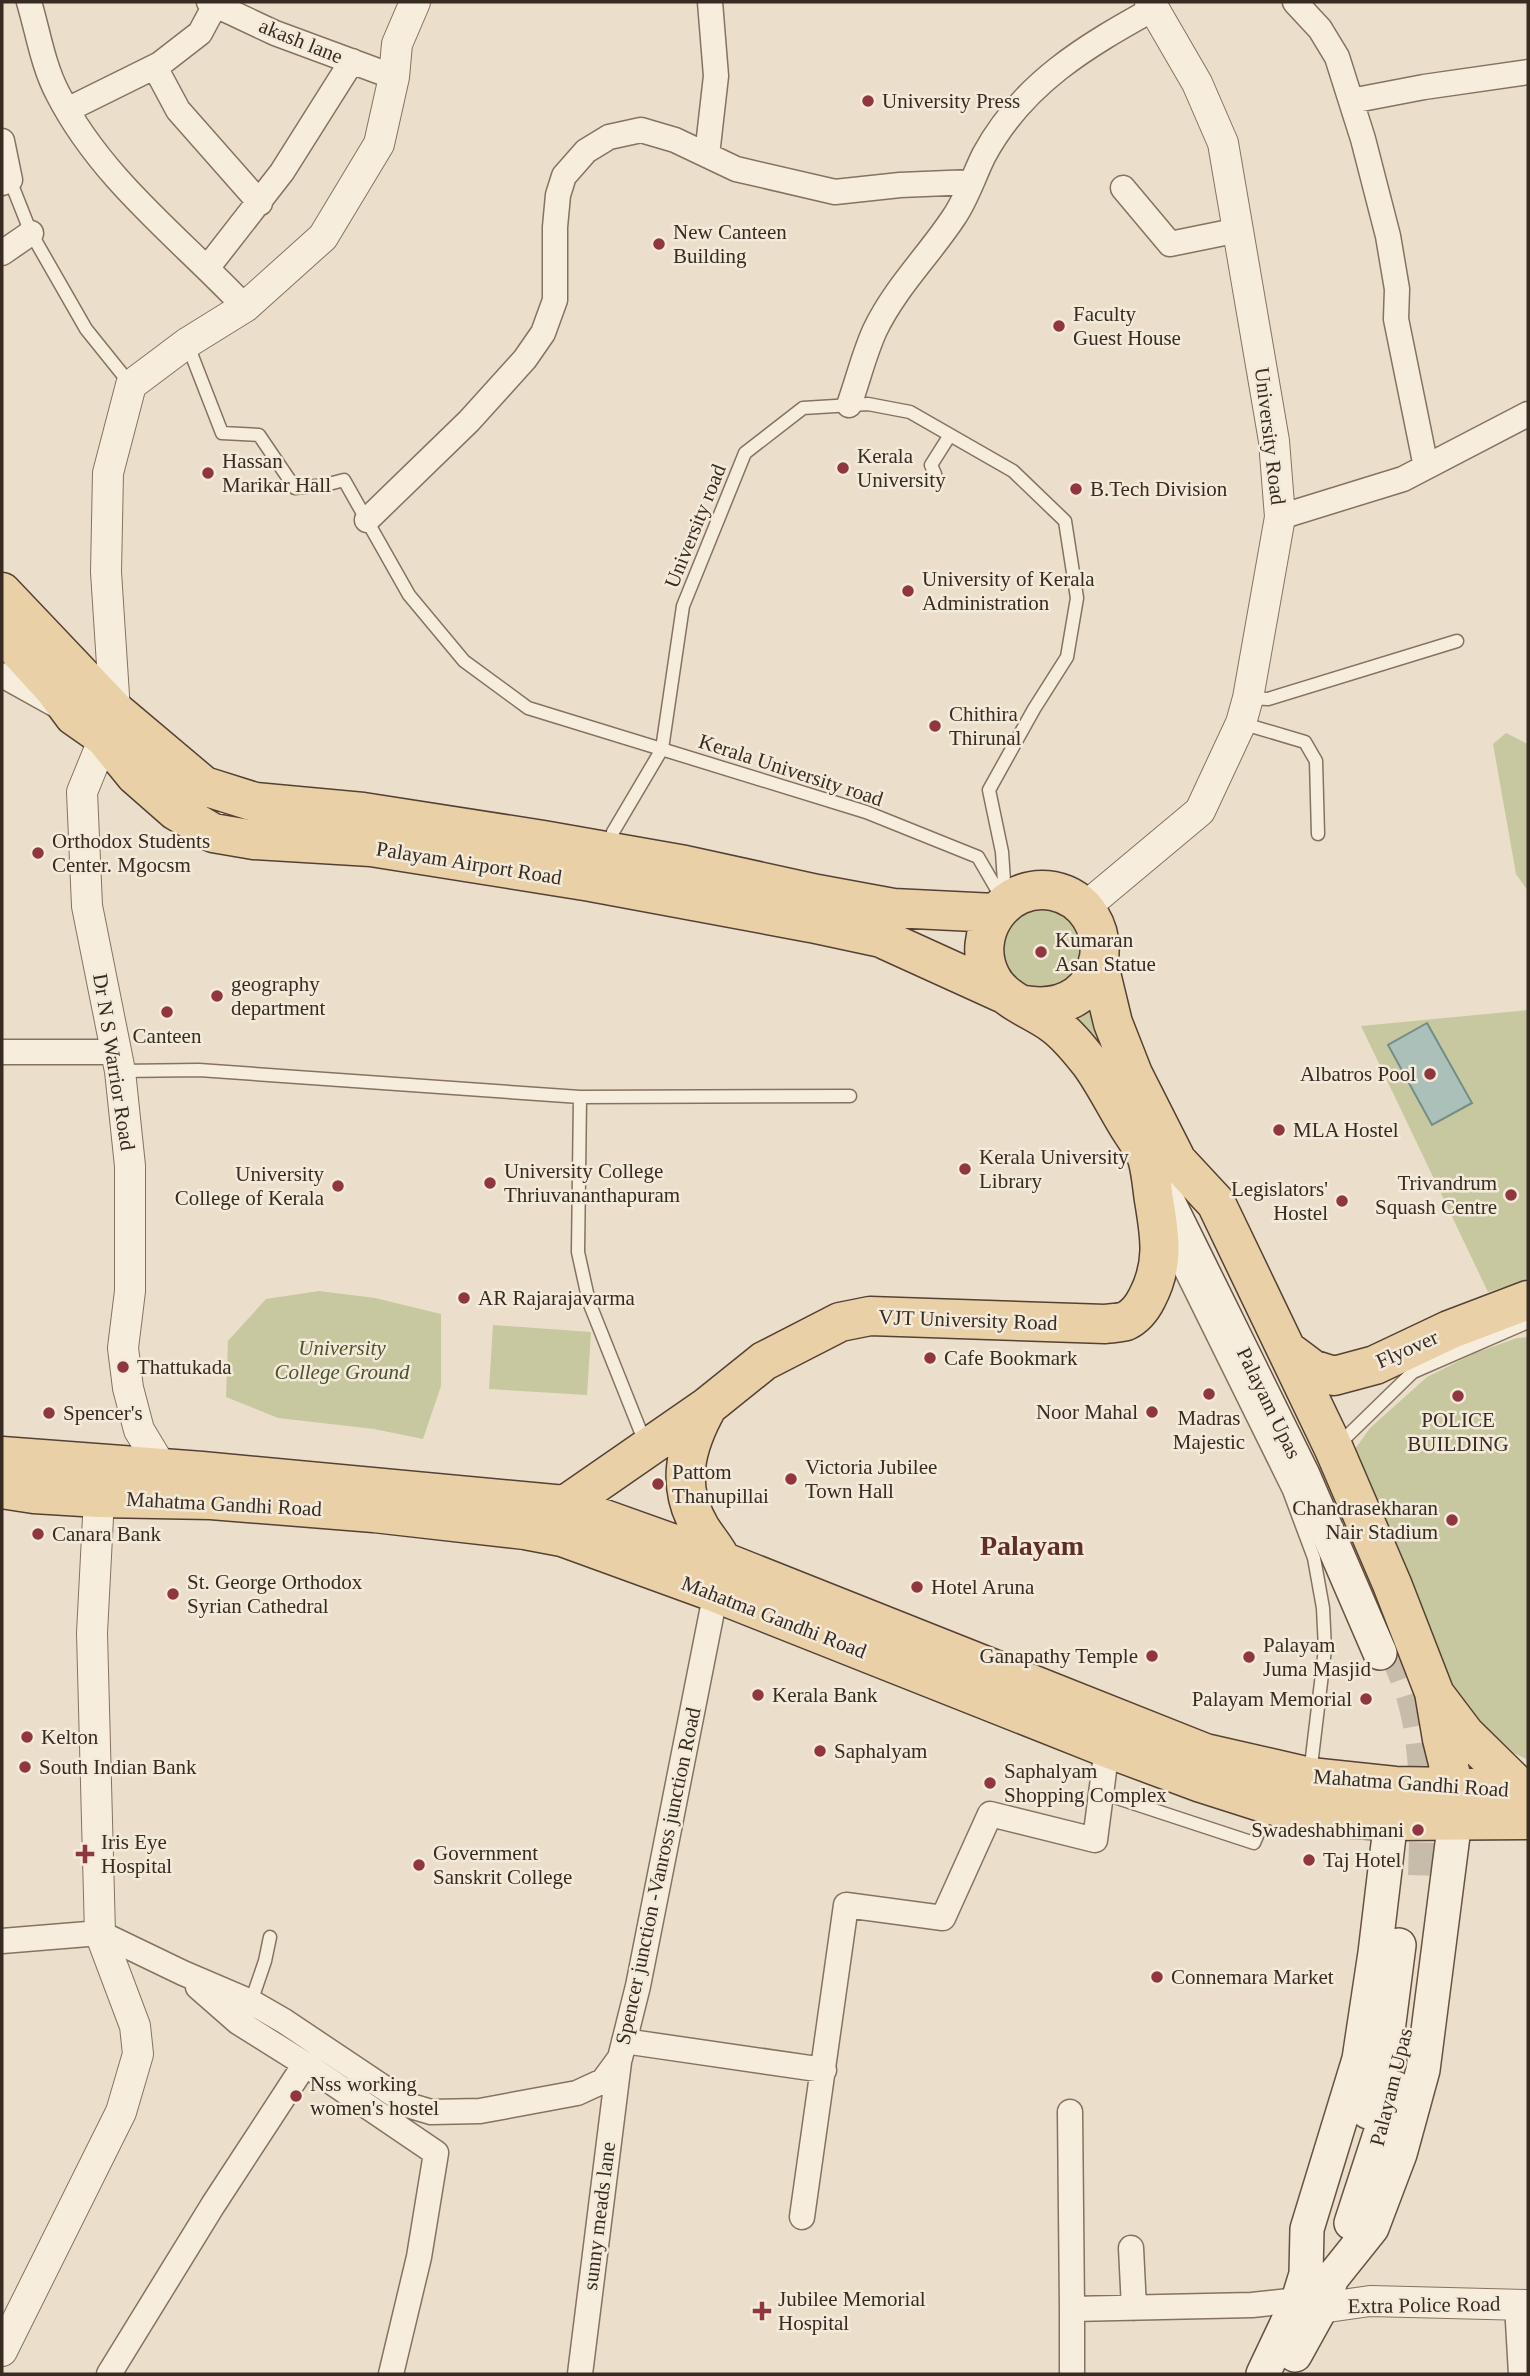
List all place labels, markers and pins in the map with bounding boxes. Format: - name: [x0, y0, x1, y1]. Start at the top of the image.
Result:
- place label: University Press: [882, 89, 1020, 113]
- marker: University Press: [860, 93, 876, 109]
- place label: New Canteen Building: [673, 220, 787, 268]
- marker: New Canteen Building: [651, 236, 667, 252]
- place label: Faculty Guest House: [1073, 302, 1181, 350]
- marker: Faculty Guest House: [1051, 318, 1067, 334]
- place label: Kerala University: [857, 444, 946, 492]
- place label: Hassan Marikar Hall: [222, 449, 331, 497]
- marker: Kerala University: [835, 460, 851, 476]
- marker: Hassan Marikar Hall: [200, 465, 216, 481]
- place label: B.Tech Division: [1090, 477, 1228, 501]
- marker: B.Tech Division: [1068, 481, 1084, 497]
- place label: University of Kerala Administration: [922, 567, 1095, 615]
- marker: University of Kerala Administration: [900, 583, 916, 599]
- place label: Chithira Thirunal: [949, 702, 1021, 750]
- marker: Chithira Thirunal: [927, 718, 943, 734]
- place label: Orthodox Students Center. Mgocsm: [52, 829, 210, 877]
- marker: Orthodox Students Center. Mgocsm: [30, 845, 46, 861]
- place label: Kumaran Asan Statue: [1055, 928, 1156, 976]
- marker: Kumaran Asan Statue: [1033, 944, 1049, 960]
- place label: geography department: [231, 972, 326, 1020]
- marker: geography department: [209, 988, 225, 1004]
- marker: Canteen: [159, 1004, 175, 1020]
- place label: Canteen: [133, 1024, 202, 1048]
- place label: Albatros Pool: [1300, 1062, 1416, 1086]
- marker: Albatros Pool: [1422, 1066, 1438, 1082]
- place label: MLA Hostel: [1293, 1118, 1399, 1142]
- marker: MLA Hostel: [1271, 1122, 1287, 1138]
- place label: Kerala University Library: [979, 1145, 1129, 1193]
- place label: University College Thriuvananthapuram: [504, 1159, 680, 1207]
- marker: Kerala University Library: [957, 1161, 973, 1177]
- place label: University College of Kerala: [175, 1162, 325, 1210]
- place label: Trivandrum Squash Centre: [1375, 1171, 1497, 1219]
- marker: University College Thriuvananthapuram: [482, 1175, 498, 1191]
- place label: Legislators' Hostel: [1231, 1177, 1328, 1225]
- marker: University College of Kerala: [330, 1178, 346, 1194]
- marker: Trivandrum Squash Centre: [1503, 1187, 1519, 1203]
- marker: Legislators' Hostel: [1334, 1193, 1350, 1209]
- place label: AR Rajarajavarma: [478, 1286, 636, 1310]
- marker: AR Rajarajavarma: [456, 1290, 472, 1306]
- place label: Cafe Bookmark: [944, 1346, 1078, 1370]
- marker: Cafe Bookmark: [922, 1350, 938, 1366]
- place label: Thattukada: [137, 1355, 232, 1379]
- marker: Thattukada: [115, 1359, 131, 1375]
- marker: Madras Majestic: [1201, 1386, 1217, 1402]
- marker: POLICE BUILDING: [1450, 1388, 1466, 1404]
- place label: Noor Mahal: [1036, 1400, 1138, 1424]
- place label: Spencer's: [63, 1401, 143, 1425]
- marker: Noor Mahal: [1144, 1404, 1160, 1420]
- marker: Spencer's: [41, 1405, 57, 1421]
- place label: Madras Majestic: [1173, 1406, 1245, 1454]
- place label: POLICE BUILDING: [1407, 1408, 1509, 1456]
- place label: Victoria Jubilee Town Hall: [805, 1455, 937, 1503]
- place label: Pattom Thanupillai: [672, 1460, 769, 1508]
- marker: Victoria Jubilee Town Hall: [783, 1471, 799, 1487]
- marker: Pattom Thanupillai: [650, 1476, 666, 1492]
- place label: Chandrasekharan Nair Stadium: [1292, 1496, 1438, 1544]
- marker: Chandrasekharan Nair Stadium: [1444, 1512, 1460, 1528]
- place label: Canara Bank: [52, 1522, 162, 1546]
- marker: Canara Bank: [30, 1526, 46, 1542]
- place label: St. George Orthodox Syrian Cathedral: [187, 1570, 363, 1618]
- place label: Hotel Aruna: [931, 1575, 1035, 1599]
- marker: Hotel Aruna: [909, 1579, 925, 1595]
- marker: St. George Orthodox Syrian Cathedral: [165, 1586, 181, 1602]
- place label: Palayam Juma Masjid: [1263, 1633, 1371, 1681]
- place label: Ganapathy Temple: [979, 1644, 1138, 1668]
- marker: Ganapathy Temple: [1144, 1648, 1160, 1664]
- marker: Palayam Juma Masjid: [1241, 1649, 1257, 1665]
- place label: Kerala Bank: [772, 1683, 878, 1707]
- marker: Kerala Bank: [750, 1687, 766, 1703]
- place label: Palayam Memorial: [1192, 1687, 1352, 1711]
- marker: Palayam Memorial: [1358, 1691, 1374, 1707]
- place label: Kelton: [41, 1725, 99, 1749]
- marker: Kelton: [19, 1729, 35, 1745]
- place label: Saphalyam: [834, 1739, 927, 1763]
- marker: Saphalyam: [812, 1743, 828, 1759]
- place label: South Indian Bank: [39, 1755, 197, 1779]
- marker: South Indian Bank: [17, 1759, 33, 1775]
- place label: Saphalyam Shopping Complex: [1004, 1759, 1167, 1807]
- marker: Saphalyam Shopping Complex: [982, 1775, 998, 1791]
- place label: Swadeshabhimani: [1251, 1818, 1404, 1842]
- marker: Swadeshabhimani: [1410, 1822, 1426, 1838]
- place label: Iris Eye Hospital: [101, 1830, 172, 1878]
- place label: Government Sanskrit College: [433, 1841, 572, 1889]
- marker: Iris Eye Hospital: [75, 1844, 95, 1864]
- place label: Taj Hotel: [1323, 1848, 1402, 1872]
- marker: Taj Hotel: [1301, 1852, 1317, 1868]
- marker: Government Sanskrit College: [411, 1857, 427, 1873]
- place label: Connemara Market: [1171, 1965, 1334, 1989]
- marker: Connemara Market: [1149, 1969, 1165, 1985]
- place label: Nss working women's hostel: [310, 2072, 439, 2120]
- marker: Nss working women's hostel: [288, 2088, 304, 2104]
- place label: Jubilee Memorial Hospital: [778, 2287, 926, 2335]
- marker: Jubilee Memorial Hospital: [752, 2301, 772, 2321]

